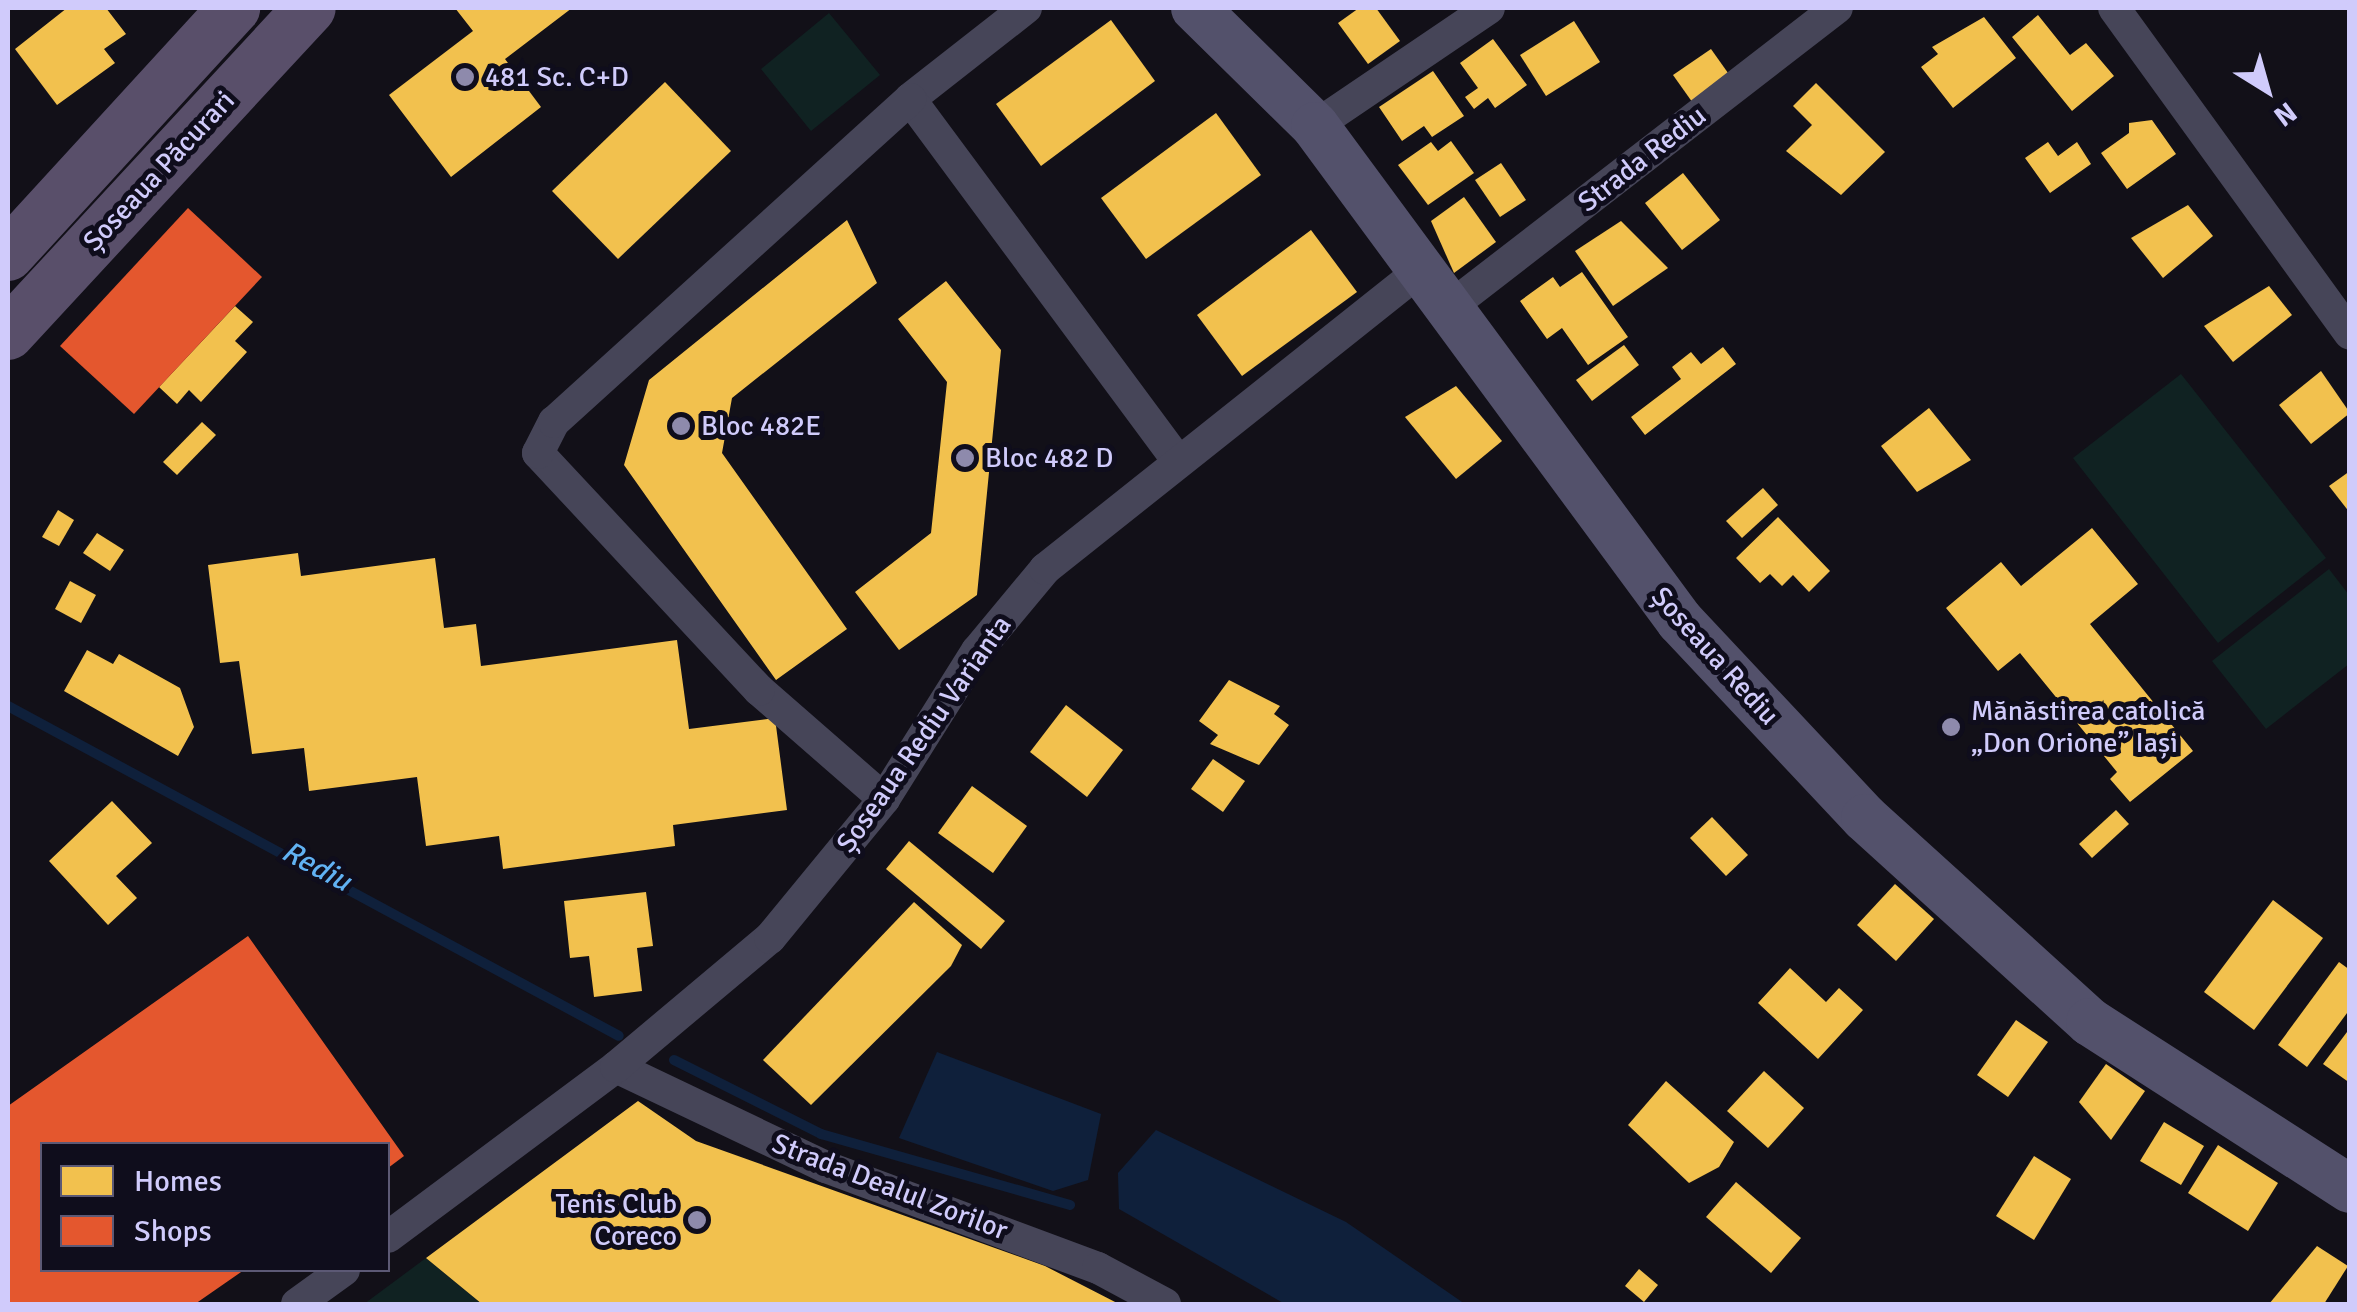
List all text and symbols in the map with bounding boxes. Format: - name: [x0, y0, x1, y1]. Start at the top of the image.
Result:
- north arrow: [2217, 40, 2317, 140]
- place label: 481 Sc. C+D: [485, 60, 629, 94]
- marker: 481 Sc. C+D: [454, 66, 476, 88]
- street label: Șoseaua Păcurari: [76, 84, 242, 258]
- text: N: [2267, 95, 2303, 133]
- street label: Strada Rediu: [1571, 99, 1713, 219]
- place label: Bloc 482E: [701, 409, 821, 443]
- marker: Bloc 482E: [670, 415, 692, 437]
- place label: Bloc 482 D: [985, 441, 1113, 475]
- marker: Bloc 482 D: [954, 447, 976, 469]
- street label: Șoseaua Rediu: [1644, 580, 1786, 732]
- street label: Șoseaua Rediu Varianta: [829, 609, 1019, 859]
- place label: Mănăstirea catolică „Don Orione” Iași: [1971, 694, 2206, 760]
- marker: Mănăstirea catolică „Don Orione” Iași: [1940, 716, 1962, 738]
- water label: Rediu: [275, 834, 357, 900]
- street label: Strada Dealul Zorilor: [768, 1127, 1012, 1247]
- legend: [40, 1142, 390, 1272]
- text: Homes: [134, 1163, 222, 1200]
- place label: Tenis Club Coreco: [555, 1187, 677, 1253]
- marker: Tenis Club Coreco: [686, 1209, 708, 1231]
- text: Shops: [134, 1213, 212, 1250]

